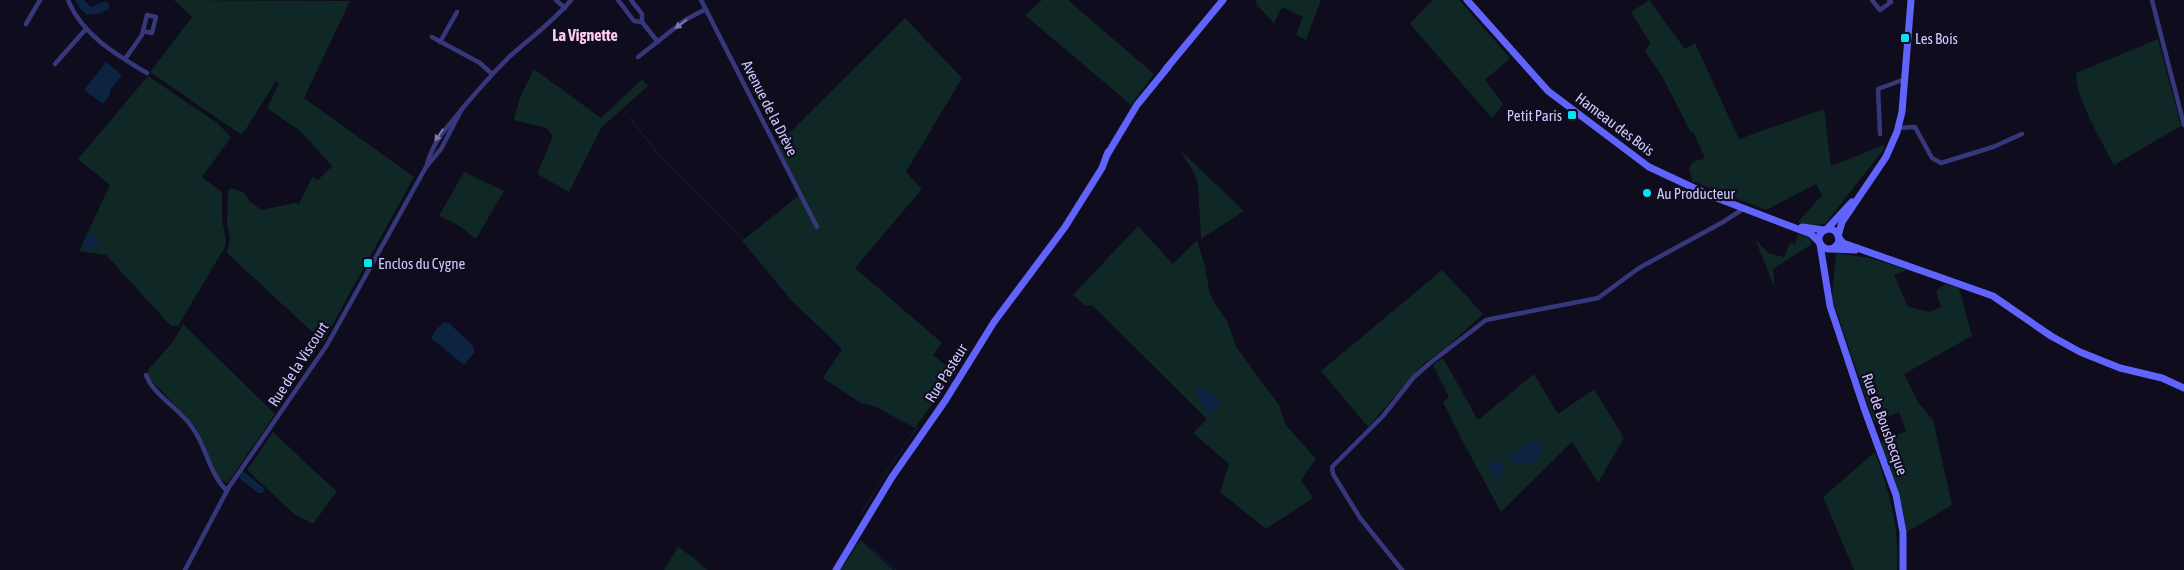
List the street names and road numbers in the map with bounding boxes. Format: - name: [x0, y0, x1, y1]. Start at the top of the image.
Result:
- street label: Avenue de la Drève: [739, 57, 801, 159]
- street label: Hameau des Bois: [1572, 89, 1658, 159]
- street label: Rue de la Viscourt: [264, 319, 332, 409]
- street label: Rue Pasteur: [921, 340, 971, 405]
- street label: Rue de Bousbecque: [1859, 371, 1911, 477]

